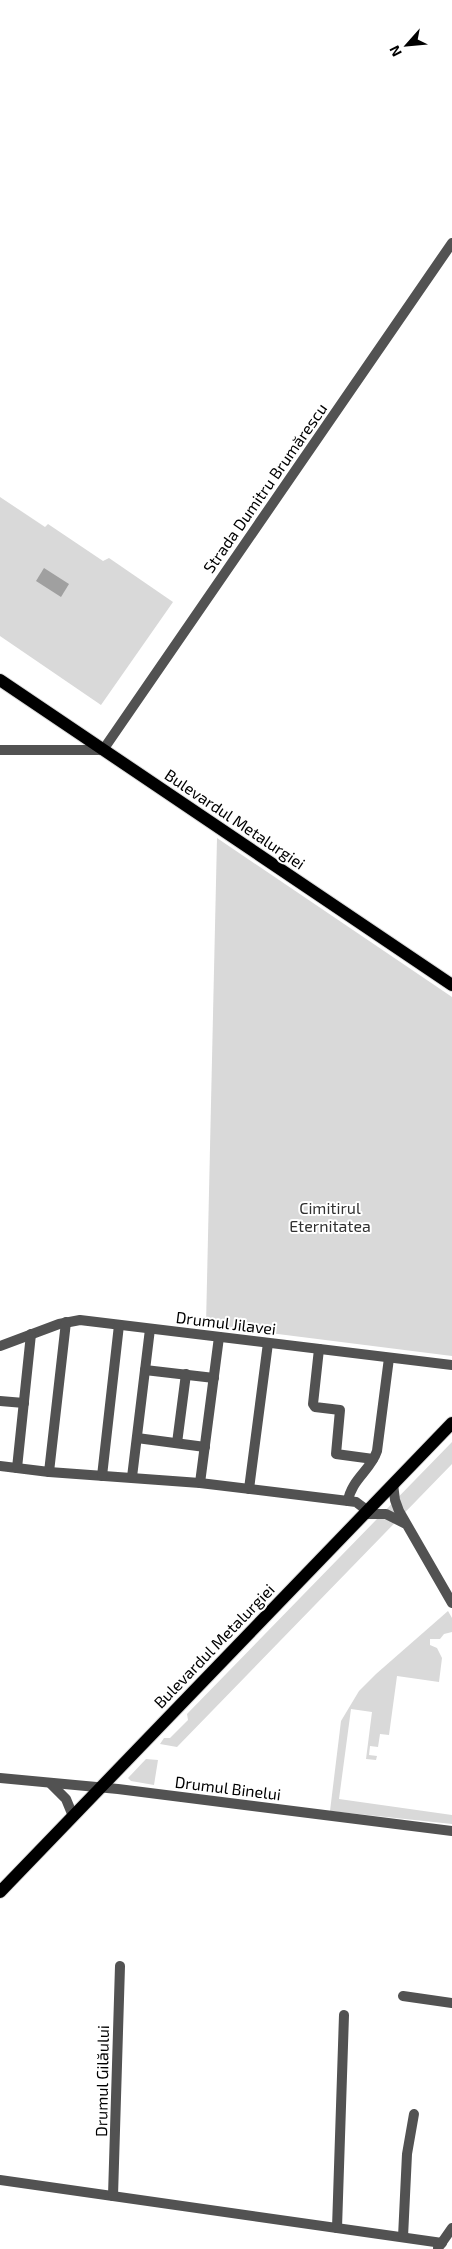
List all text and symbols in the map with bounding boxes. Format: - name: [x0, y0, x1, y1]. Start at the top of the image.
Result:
- north arrow: [382, 20, 432, 70]
- text: N: [385, 43, 405, 59]
- street label: Strada Dumitru Brumărescu: [199, 399, 331, 576]
- street label: Bulevardul Metalurgiei: [162, 765, 309, 873]
- park label: Cimitirul Eternitatea: [289, 1198, 371, 1235]
- street label: Drumul Jilavei: [175, 1307, 277, 1338]
- street label: Bulevardul Metalurgiei: [149, 1580, 278, 1712]
- street label: Drumul Binelui: [174, 1772, 282, 1803]
- street label: Drumul Gilăului: [91, 2025, 112, 2137]

